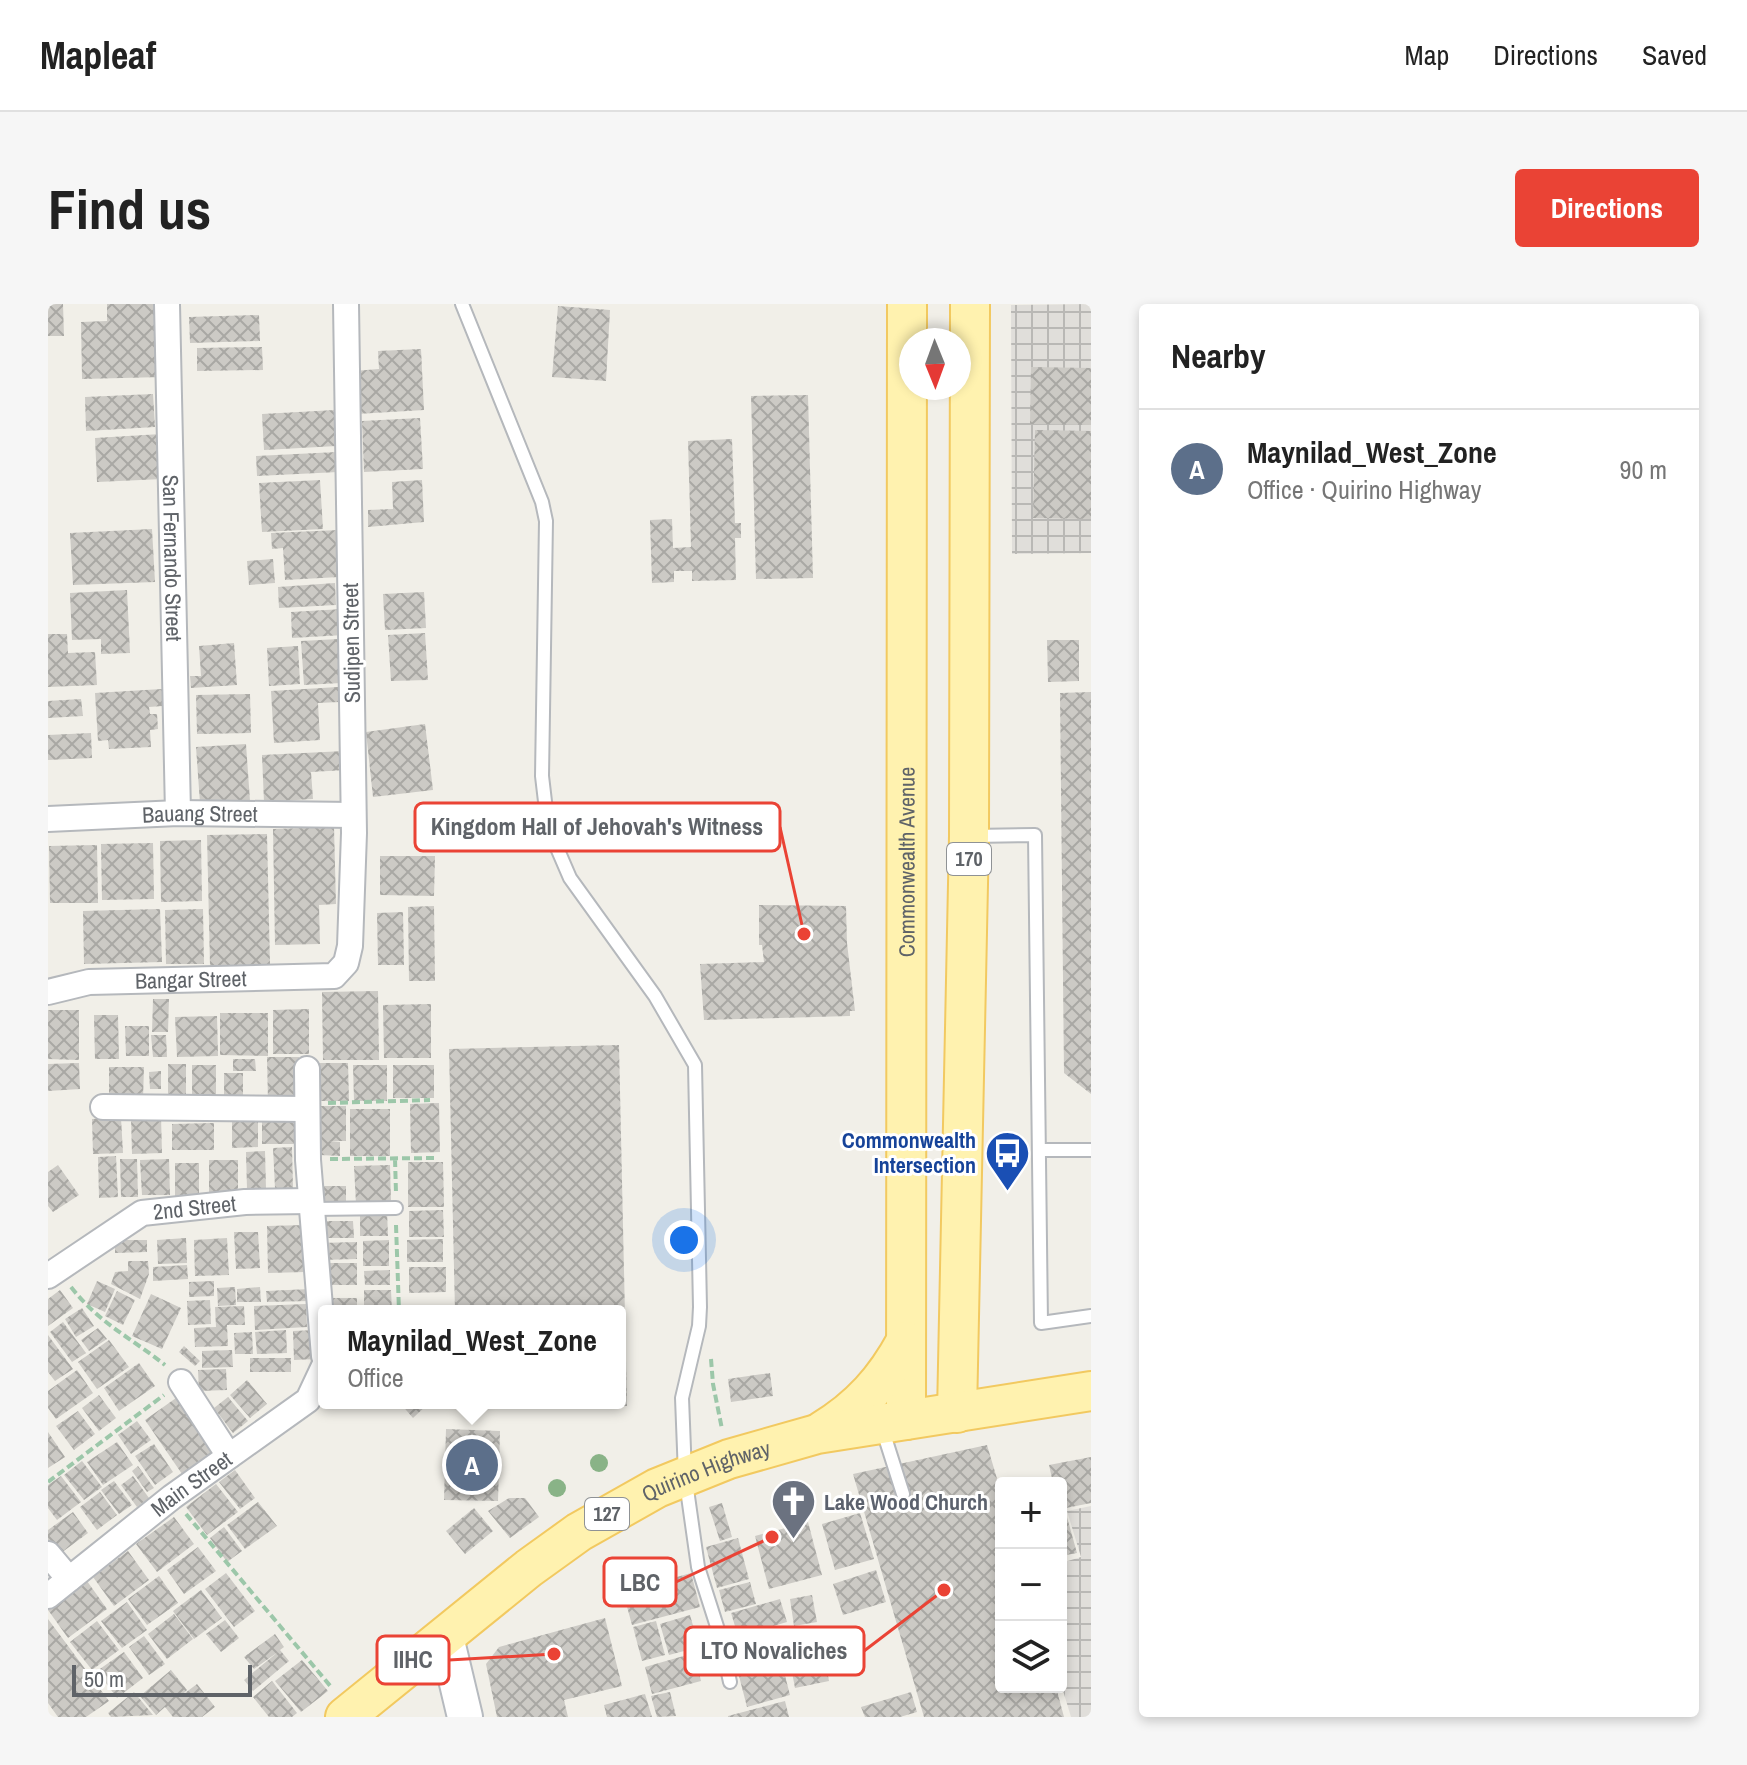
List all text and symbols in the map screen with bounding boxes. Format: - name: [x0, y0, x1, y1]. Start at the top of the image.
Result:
- text: Mapleaf: [40, 30, 156, 81]
- text: Map: [1405, 36, 1449, 74]
- text: Directions: [1493, 36, 1598, 74]
- text: Saved: [1642, 36, 1707, 74]
- button: Directions: [1515, 169, 1699, 247]
- text: Find us: [48, 171, 211, 246]
- north arrow: [899, 328, 971, 400]
- text: Nearby: [1171, 333, 1266, 379]
- text: Maynilad_West_Zone: [1247, 432, 1497, 472]
- text: A: [1189, 452, 1205, 487]
- text: 90 m: [1620, 452, 1667, 487]
- text: Office · Quirino Highway: [1247, 472, 1481, 507]
- street label: San Fernando Street: [156, 474, 189, 642]
- street label: Sudipen Street: [335, 583, 367, 703]
- street label: Commonwealth Avenue: [891, 767, 922, 957]
- street label: Bauang Street: [141, 798, 258, 830]
- callout: Kingdom Hall of Jehovah's Witness: [415, 803, 780, 851]
- text: Kingdom Hall of Jehovah's Witness: [431, 810, 763, 842]
- road number: 170: [947, 843, 991, 875]
- street label: Bangar Street: [135, 963, 247, 996]
- place label: Commonwealth Intersection: [842, 1125, 976, 1180]
- bus stop icon: Commonwealth Intersection: [983, 1129, 1031, 1192]
- street label: 2nd Street: [151, 1188, 238, 1227]
- your location: [664, 1220, 704, 1260]
- popup: [318, 1305, 626, 1409]
- text: Maynilad_West_Zone: [347, 1320, 597, 1360]
- text: Office: [347, 1360, 404, 1395]
- street label: Quirino Highway: [636, 1433, 774, 1509]
- pin: A: [446, 1435, 498, 1495]
- street label: Main Street: [144, 1444, 238, 1523]
- map controls: [995, 1477, 1067, 1693]
- button: +: [995, 1477, 1067, 1549]
- church icon: Lake Wood Church: [769, 1478, 817, 1541]
- place label: Lake Wood Church: [824, 1487, 988, 1517]
- road number: 127: [585, 1498, 629, 1530]
- button: −: [995, 1549, 1067, 1621]
- callout: LBC: [604, 1558, 676, 1606]
- text: LBC: [620, 1566, 660, 1598]
- button: layers: [995, 1621, 1067, 1693]
- callout: LTO Novaliches: [685, 1627, 864, 1675]
- text: LTO Novaliches: [701, 1634, 848, 1666]
- callout: IIHC: [377, 1636, 449, 1684]
- text: IIHC: [393, 1643, 433, 1675]
- scale bar: [72, 1661, 252, 1697]
- text: 50 m: [84, 1664, 124, 1694]

